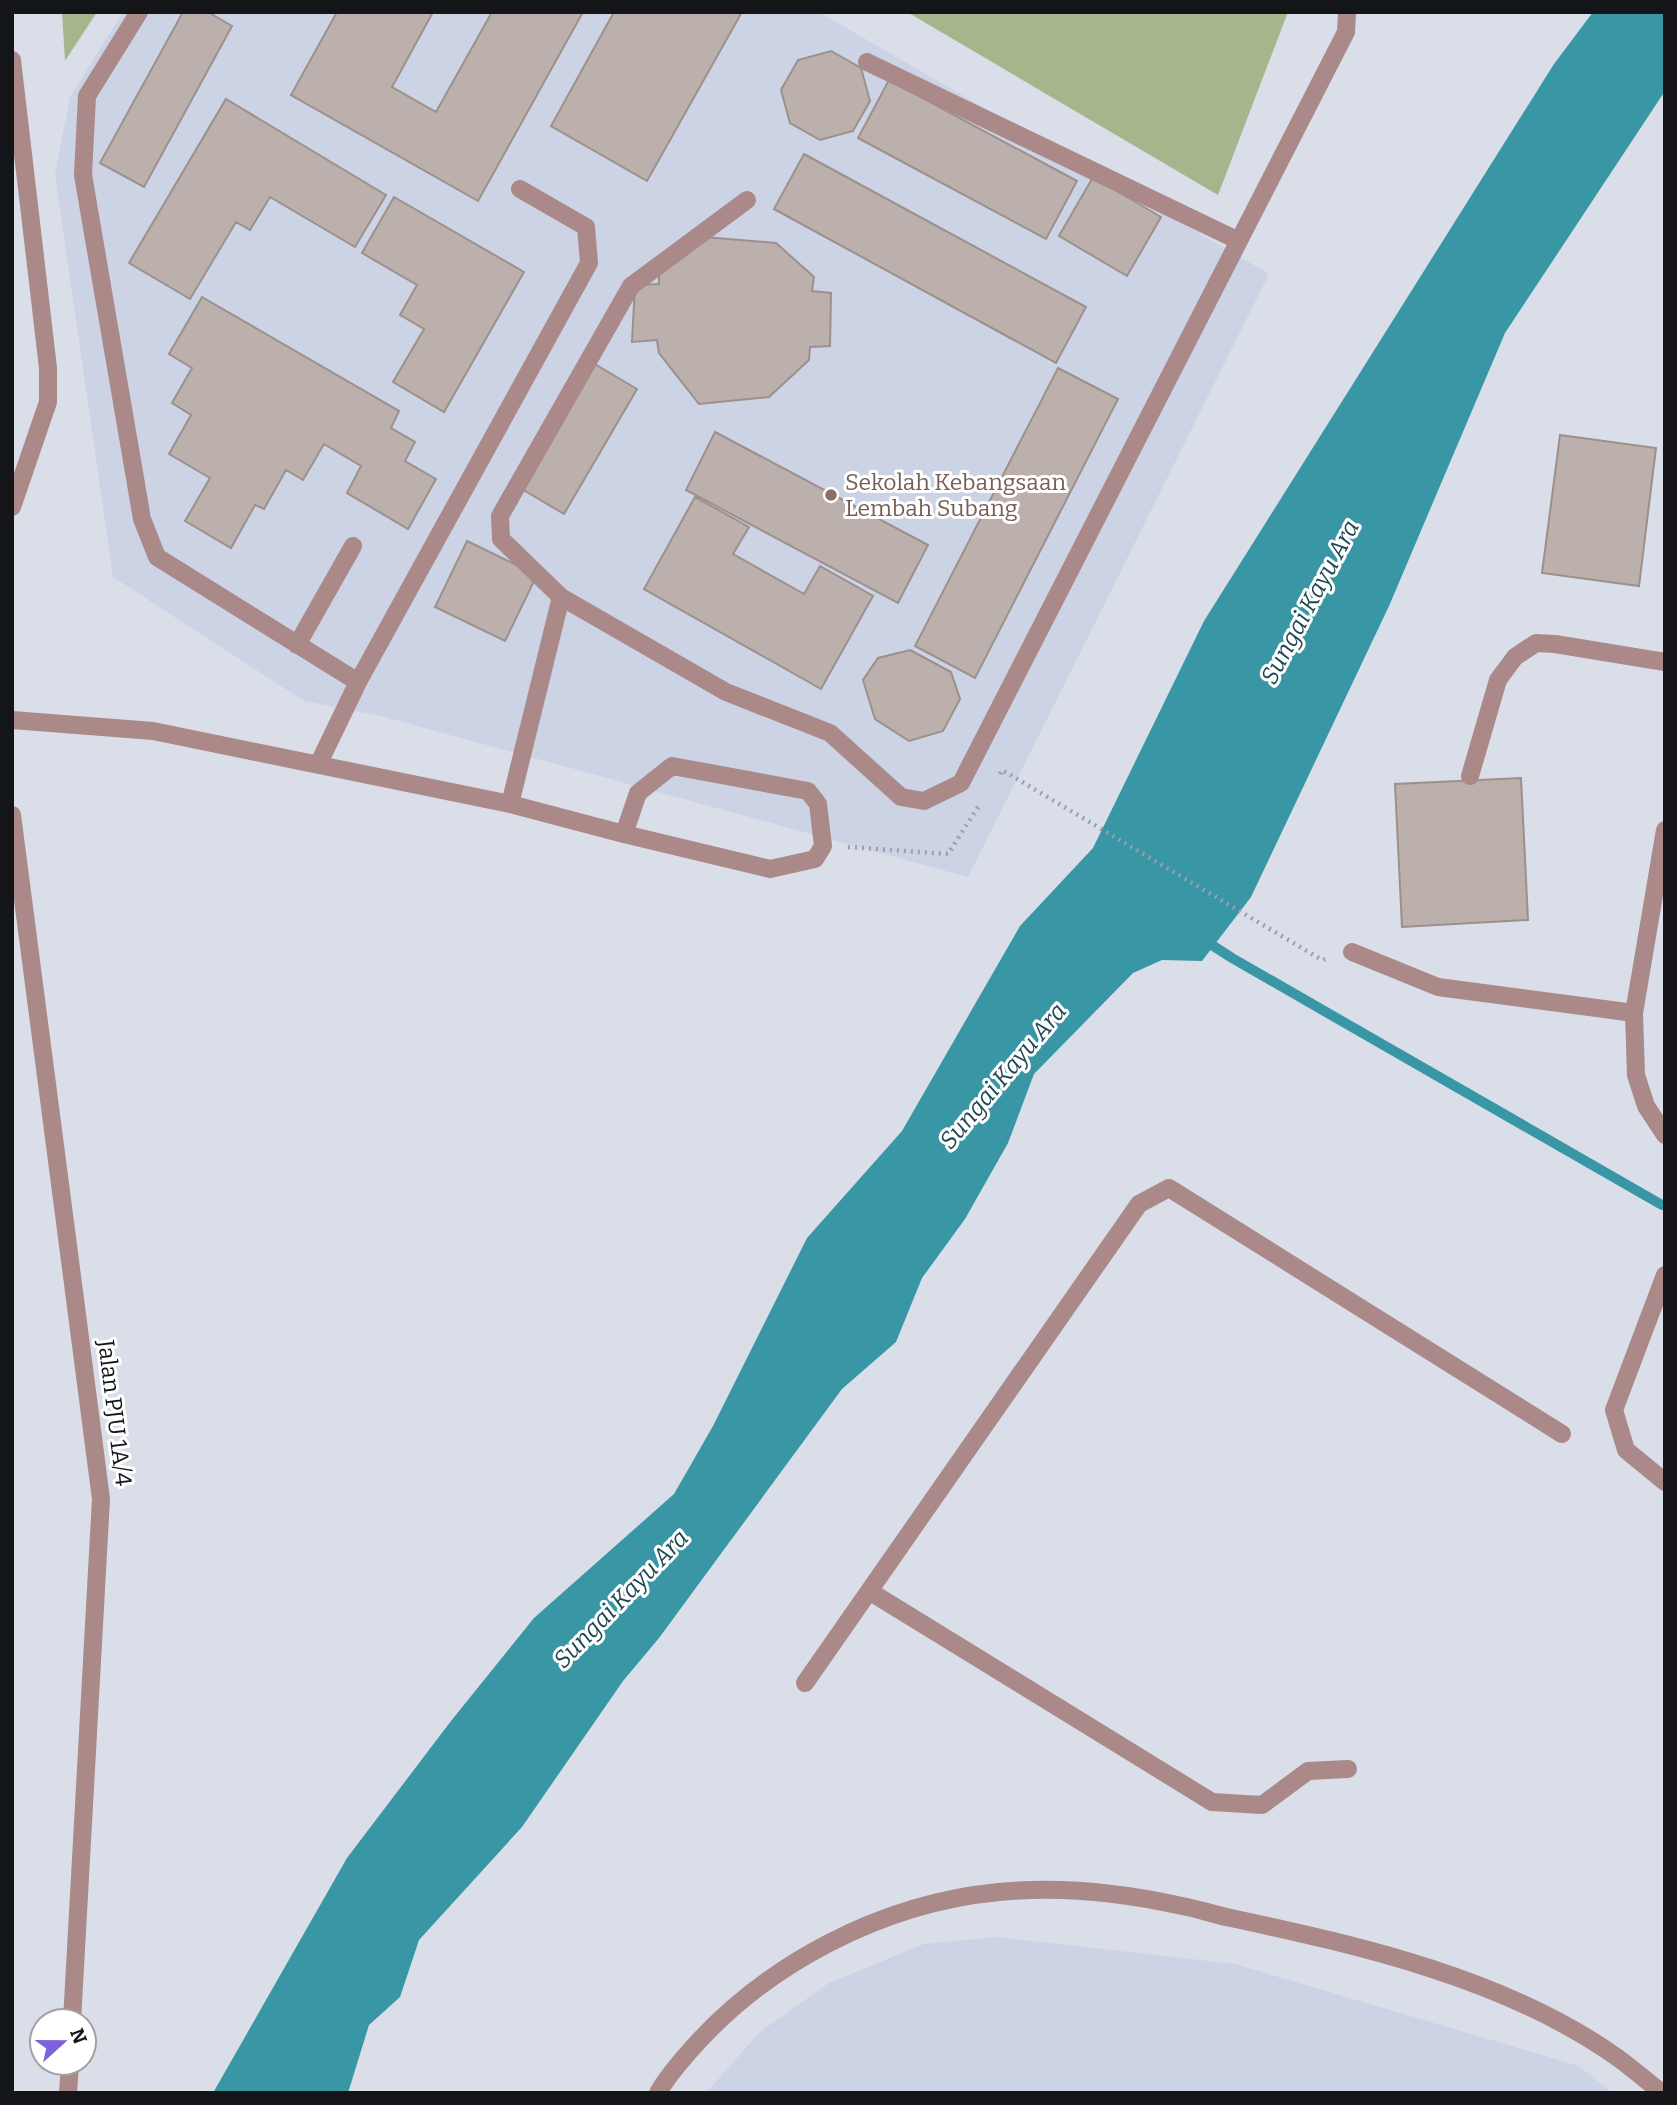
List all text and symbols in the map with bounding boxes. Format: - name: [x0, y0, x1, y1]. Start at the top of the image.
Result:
- place label: Sekolah Kebangsaan Lembah Subang: [845, 468, 1066, 522]
- marker: Sekolah Kebangsaan Lembah Subang: [823, 487, 839, 503]
- water label: Sungai Kayu Ara: [1255, 515, 1365, 689]
- water label: Sungai Kayu Ara: [934, 997, 1072, 1155]
- street label: Jalan PJU 1A/4: [92, 1337, 138, 1488]
- water label: Sungai Kayu Ara: [548, 1524, 694, 1674]
- north arrow: [28, 2007, 98, 2077]
- text: N: [65, 2025, 92, 2047]

